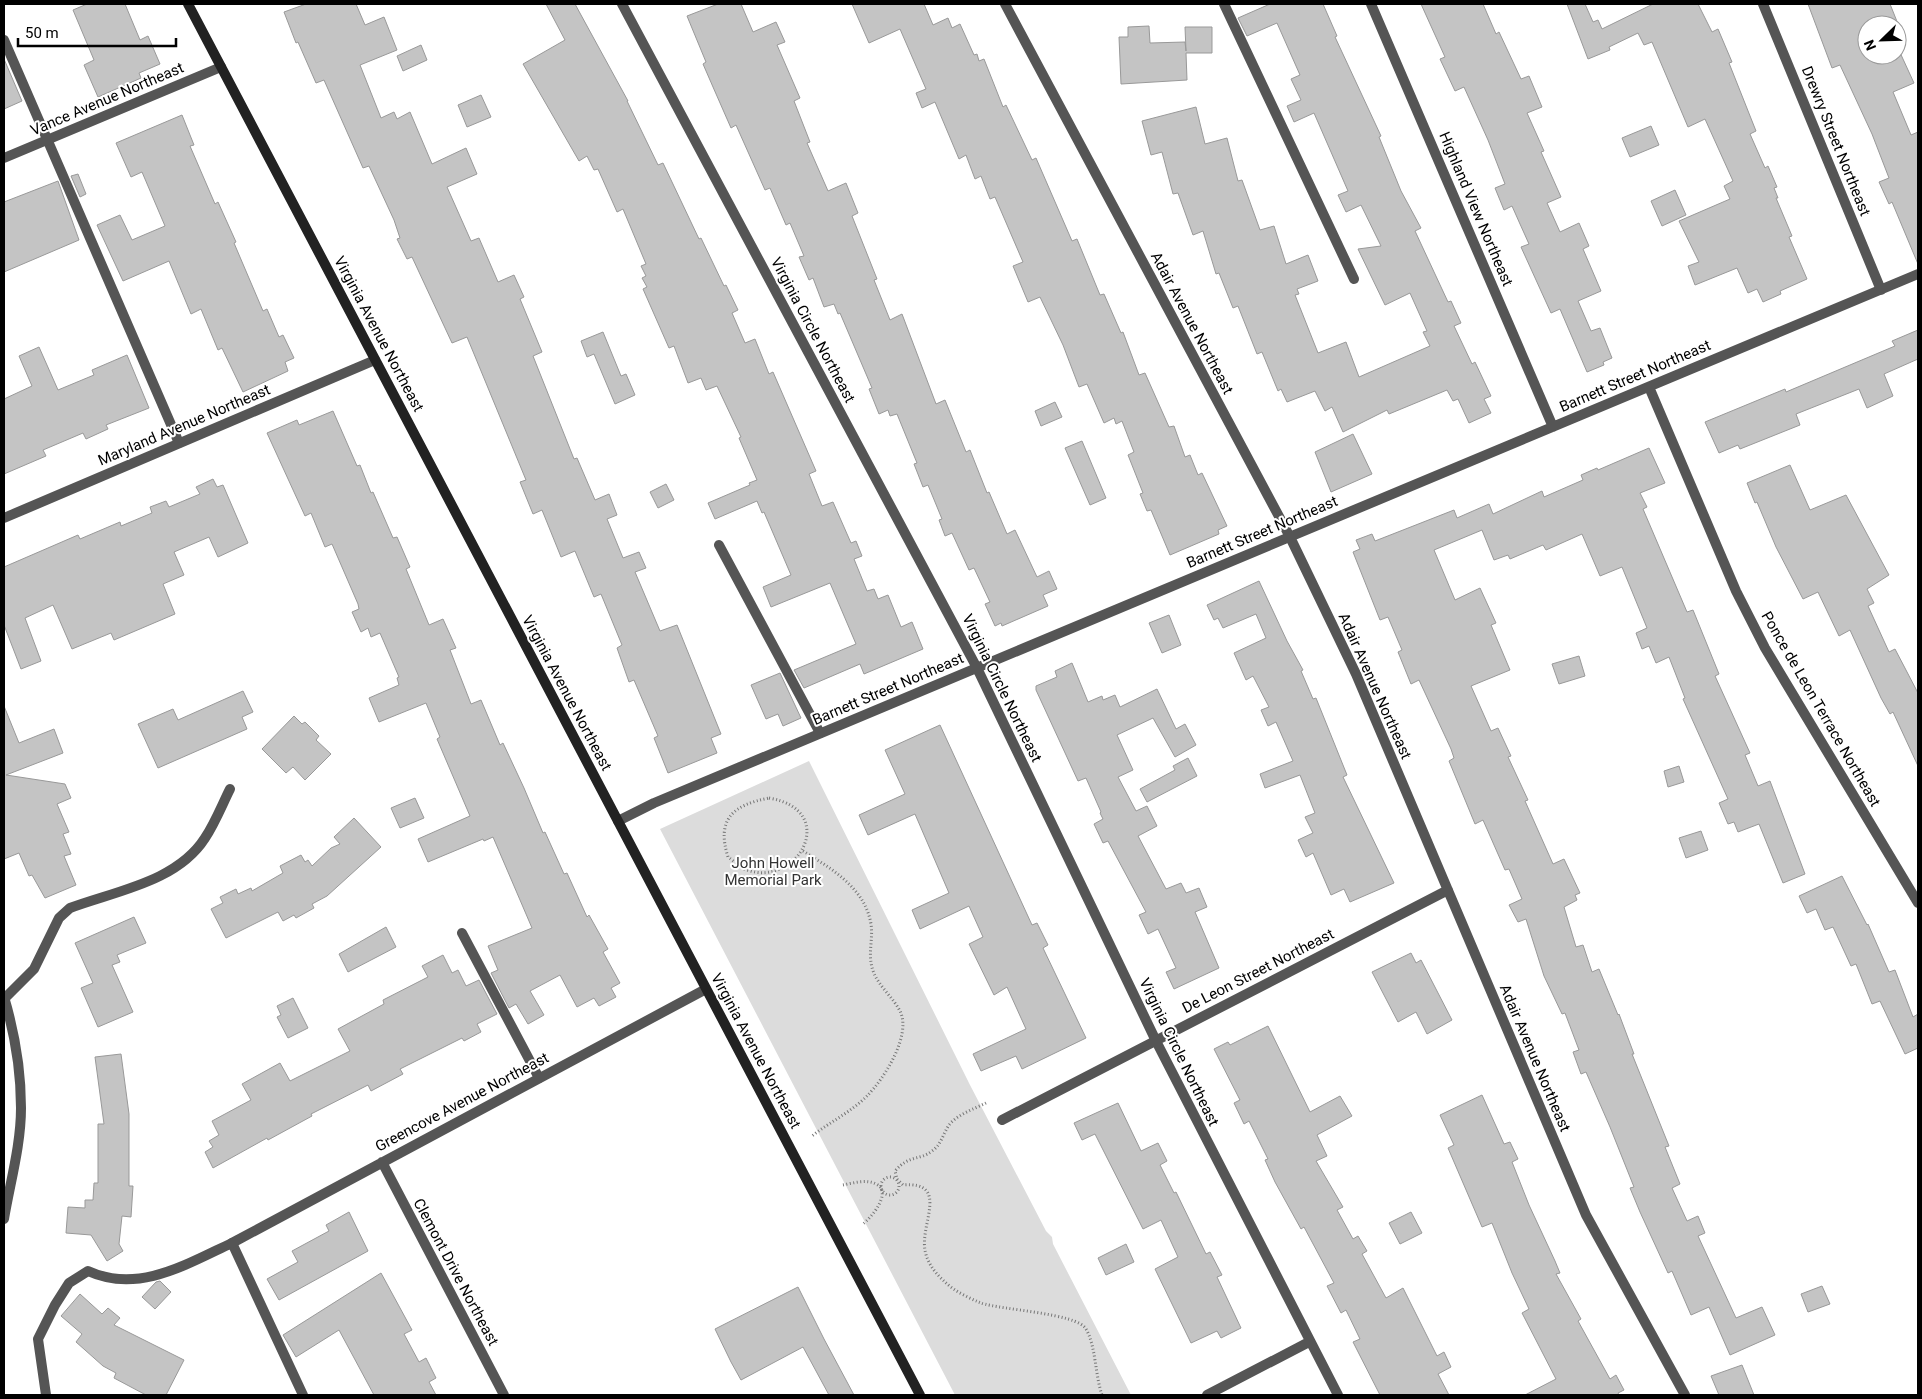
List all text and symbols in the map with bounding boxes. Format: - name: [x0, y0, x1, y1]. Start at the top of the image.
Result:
- scale bar: [18, 15, 175, 47]
- north arrow: [1857, 15, 1907, 65]
- text: 50 m: [25, 24, 59, 42]
- text: N: [1861, 37, 1879, 53]
- street label: Vance Avenue Northeast: [28, 59, 186, 139]
- street label: Drewry Street Northeast: [1798, 63, 1874, 219]
- street label: Highland View Northeast: [1435, 129, 1517, 289]
- street label: Adair Avenue Northeast: [1147, 249, 1237, 397]
- street label: Virginia Avenue Northeast: [330, 253, 428, 415]
- street label: Virginia Circle Northeast: [767, 254, 859, 406]
- street label: Barnett Street Northeast: [1557, 336, 1713, 416]
- street label: Maryland Avenue Northeast: [95, 380, 273, 469]
- street label: Barnett Street Northeast: [1184, 492, 1340, 572]
- street label: Ponce de Leon Terrace Northeast: [1758, 608, 1884, 810]
- street label: Adair Avenue Northeast: [1335, 610, 1415, 762]
- street label: Virginia Circle Northeast: [958, 611, 1046, 765]
- street label: Virginia Avenue Northeast: [518, 612, 616, 774]
- street label: Barnett Street Northeast: [810, 649, 966, 729]
- park label: John Howell Memorial Park: [724, 854, 822, 889]
- street label: De Leon Street Northeast: [1179, 925, 1337, 1017]
- street label: Virginia Avenue Northeast: [707, 970, 805, 1132]
- street label: Virginia Circle Northeast: [1135, 975, 1223, 1129]
- street label: Adair Avenue Northeast: [1496, 982, 1574, 1134]
- street label: Greencove Avenue Northeast: [372, 1048, 552, 1155]
- street label: Clemont Drive Northeast: [410, 1195, 502, 1349]

